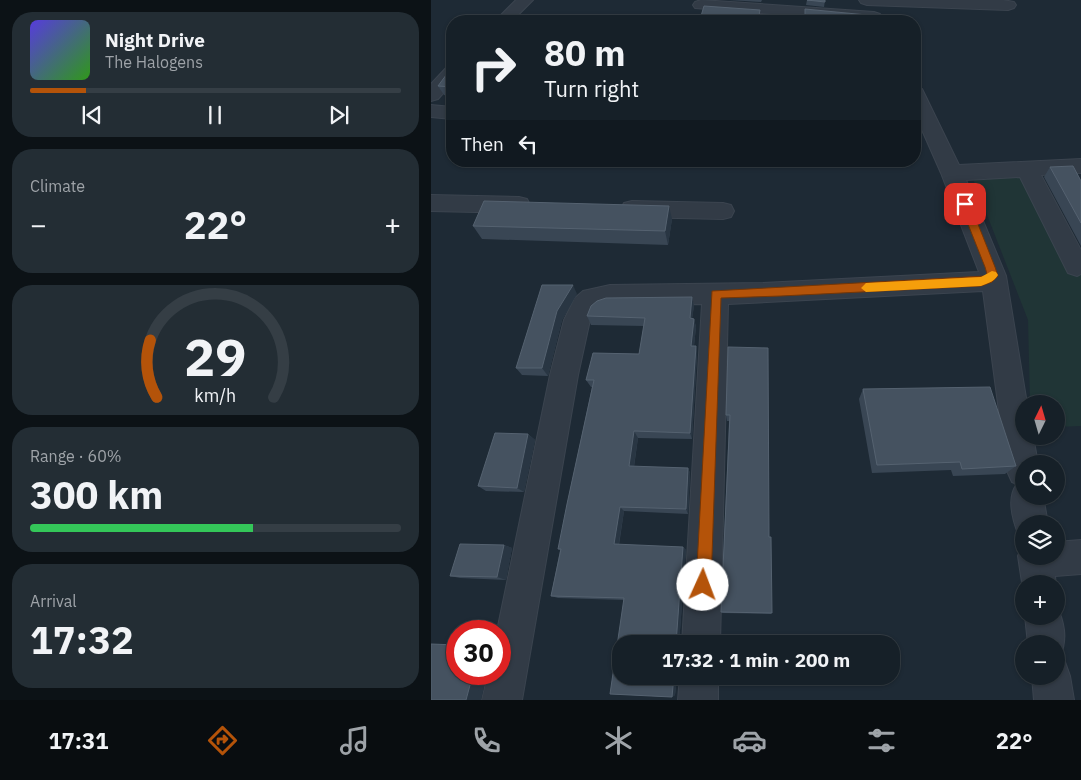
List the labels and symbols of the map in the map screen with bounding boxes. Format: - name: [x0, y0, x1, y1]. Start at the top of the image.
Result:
- pin: [944, 183, 986, 225]
- north arrow: [1015, 395, 1065, 445]
- position arrow: [676, 558, 728, 610]
- speed limit sign: 30: [446, 620, 511, 685]

